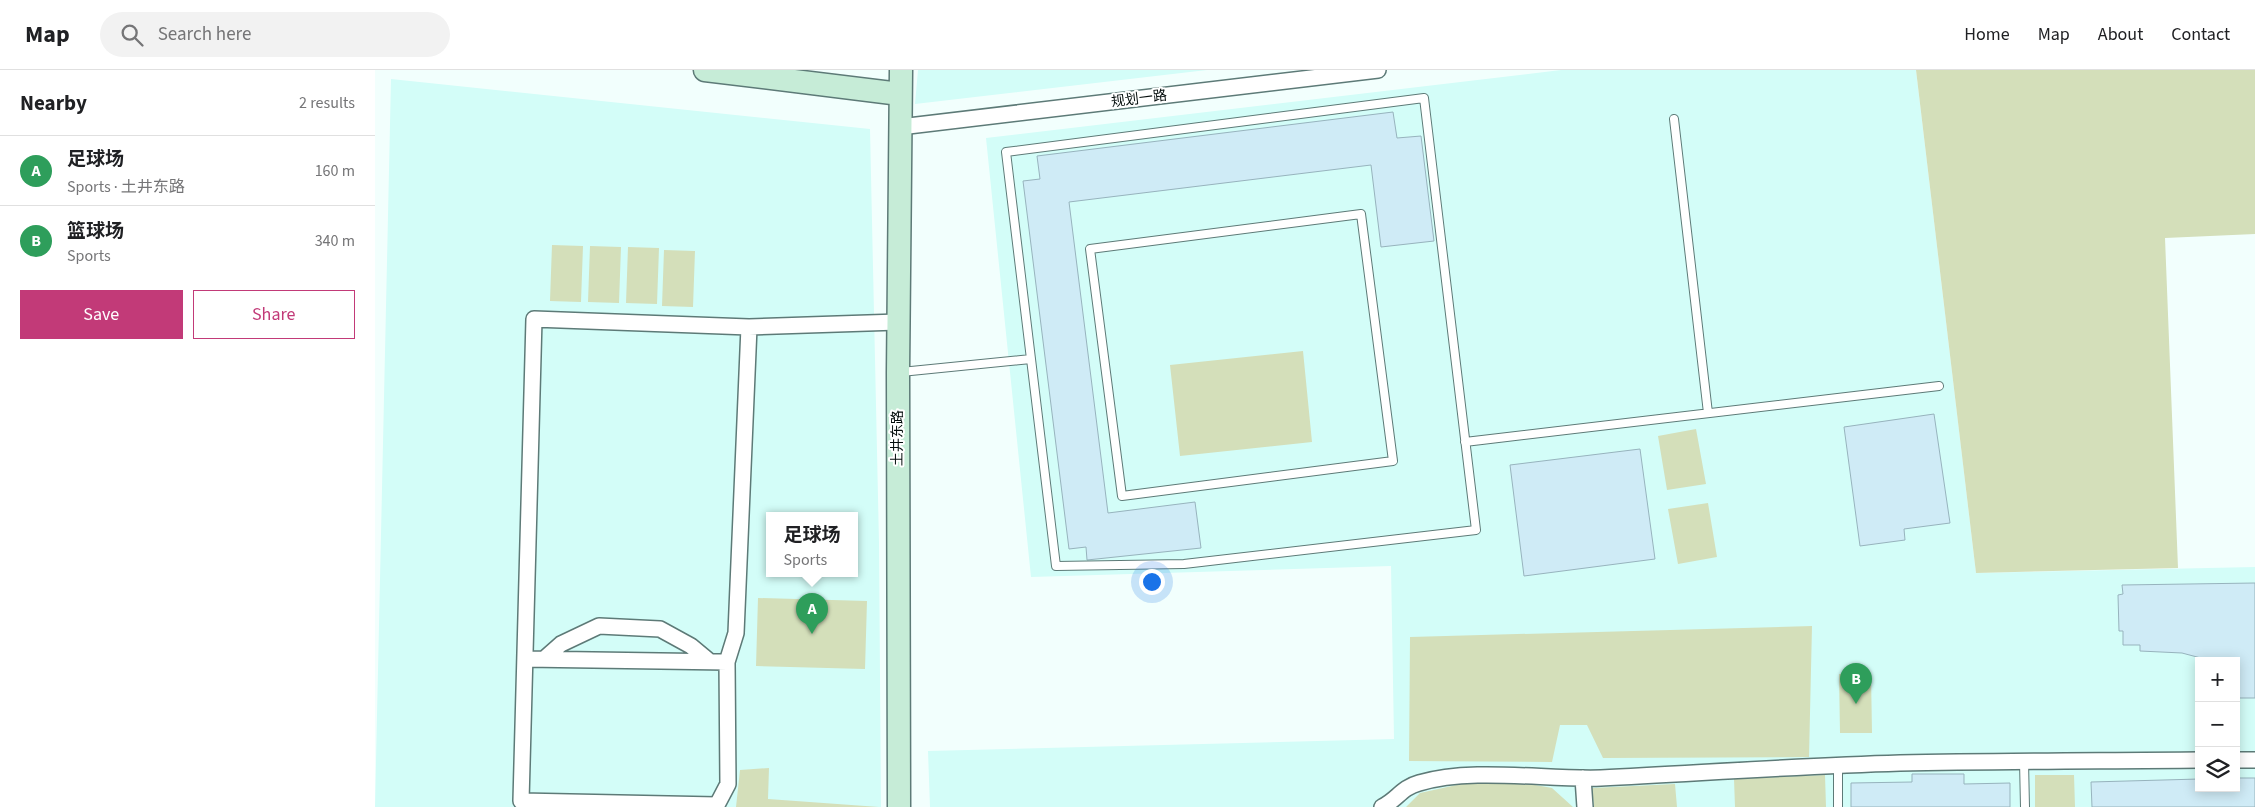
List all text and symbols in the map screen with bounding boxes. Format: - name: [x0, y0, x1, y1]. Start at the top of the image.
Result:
- search box: [100, 12, 450, 57]
- text: Map: [25, 17, 70, 52]
- icon: search: [118, 21, 146, 49]
- text: Search here: [158, 21, 251, 48]
- text: Home: [1964, 22, 2010, 47]
- text: Map: [2038, 22, 2070, 47]
- text: About: [2098, 22, 2143, 47]
- text: Contact: [2171, 22, 2230, 47]
- street label: 规划一路: [1110, 86, 1168, 112]
- text: Nearby: [20, 88, 87, 118]
- text: 2 results: [299, 92, 355, 114]
- text: 足球场: [67, 146, 124, 173]
- text: A: [31, 160, 41, 182]
- text: 160 m: [315, 160, 355, 182]
- text: Sports · 土井东路: [67, 176, 185, 198]
- text: 篮球场: [67, 218, 124, 245]
- text: B: [31, 230, 41, 252]
- text: 340 m: [315, 230, 355, 252]
- text: Sports: [67, 245, 111, 267]
- button: Save: [20, 290, 183, 339]
- button: Share: [193, 290, 355, 339]
- street label: 土井东路: [888, 410, 908, 466]
- popup: [766, 512, 858, 577]
- text: 足球场: [783, 522, 841, 549]
- text: Sports: [783, 549, 827, 571]
- your location: [1139, 569, 1165, 595]
- pin: A: [796, 593, 828, 634]
- map controls: [2195, 657, 2240, 792]
- button: +: [2195, 657, 2240, 702]
- pin: B: [1840, 663, 1872, 704]
- button: −: [2195, 702, 2240, 747]
- button: layers: [2195, 747, 2240, 792]

